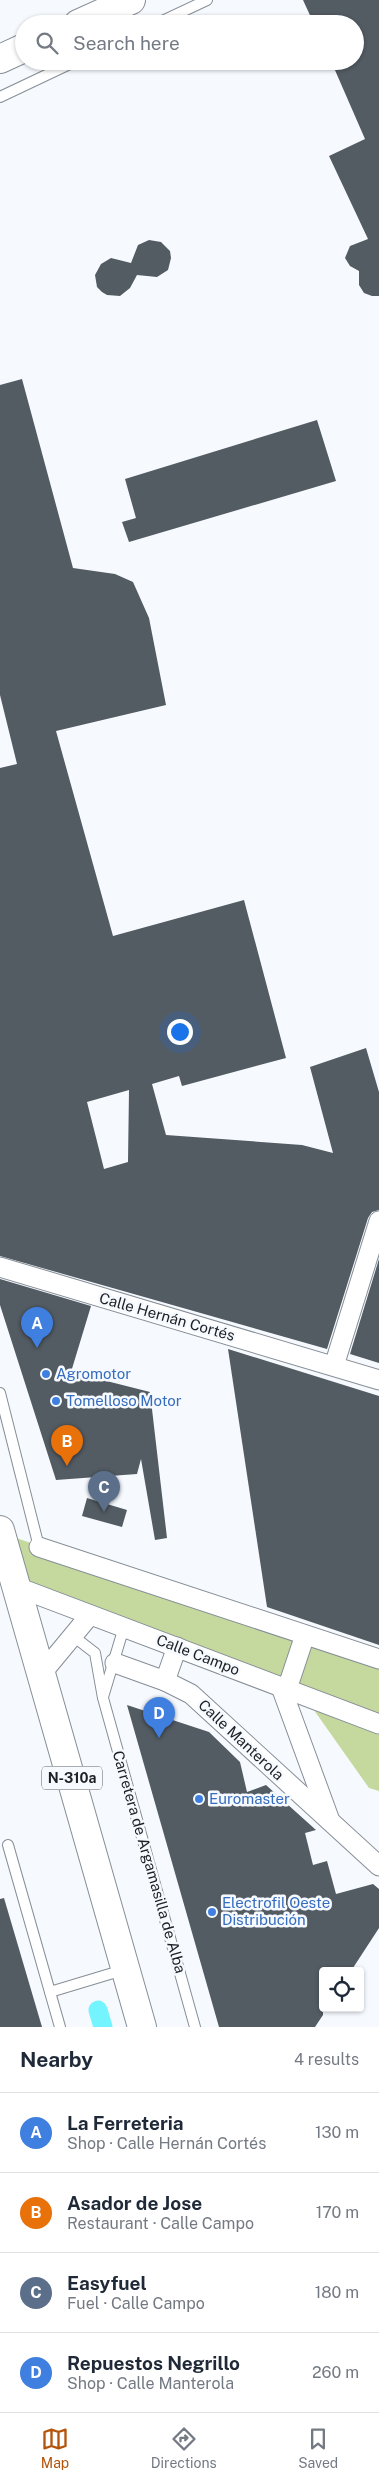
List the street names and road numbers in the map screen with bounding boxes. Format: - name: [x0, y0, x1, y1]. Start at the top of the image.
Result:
- street label: Calle Hernán Cortés: [97, 1289, 237, 1344]
- street label: Calle Campo: [154, 1631, 242, 1678]
- street label: Calle Manterola: [195, 1696, 287, 1783]
- street label: Carretera de Argamasilla de Alba: [110, 1749, 189, 1975]
- road number: N-310a: [42, 1766, 102, 1790]

